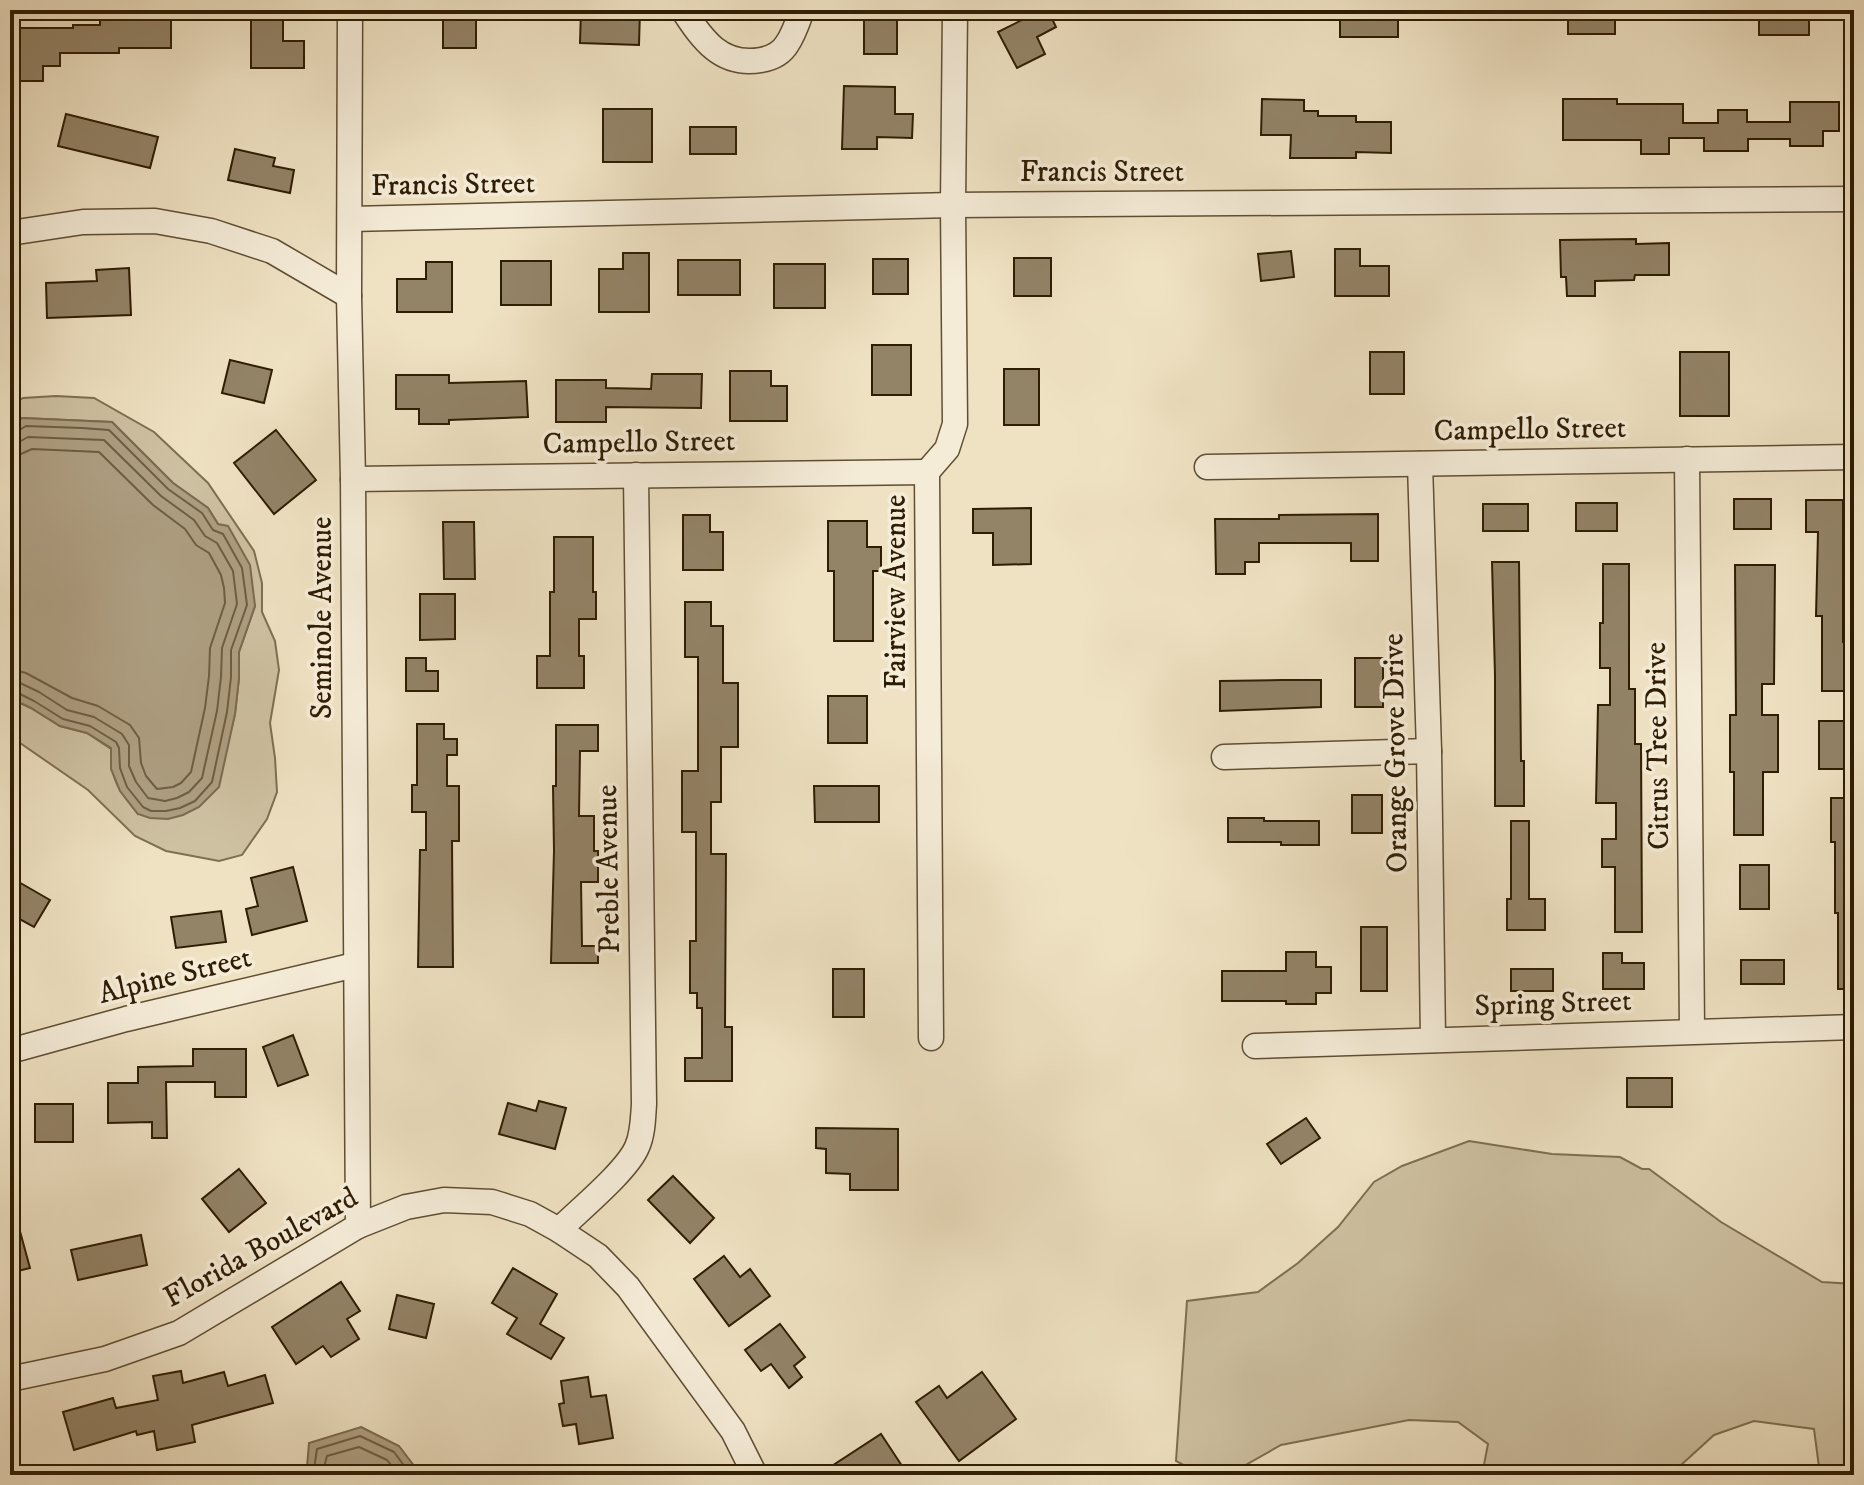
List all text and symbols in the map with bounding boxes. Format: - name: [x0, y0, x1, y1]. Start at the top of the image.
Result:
- street label: Francis Street: [1020, 154, 1184, 191]
- street label: Francis Street: [370, 165, 536, 205]
- street label: Campello Street: [1433, 410, 1627, 450]
- street label: Campello Street: [542, 423, 736, 463]
- street label: Fairview Avenue: [878, 495, 915, 689]
- street label: Seminole Avenue: [304, 517, 341, 719]
- street label: Orange Grove Drive: [1375, 633, 1417, 873]
- street label: Citrus Tree Drive: [1638, 642, 1678, 850]
- street label: Preble Avenue: [589, 784, 629, 954]
- street label: Alpine Street: [95, 939, 255, 1013]
- street label: Spring Street: [1474, 983, 1632, 1025]
- street label: Florida Boulevard: [157, 1179, 365, 1317]

